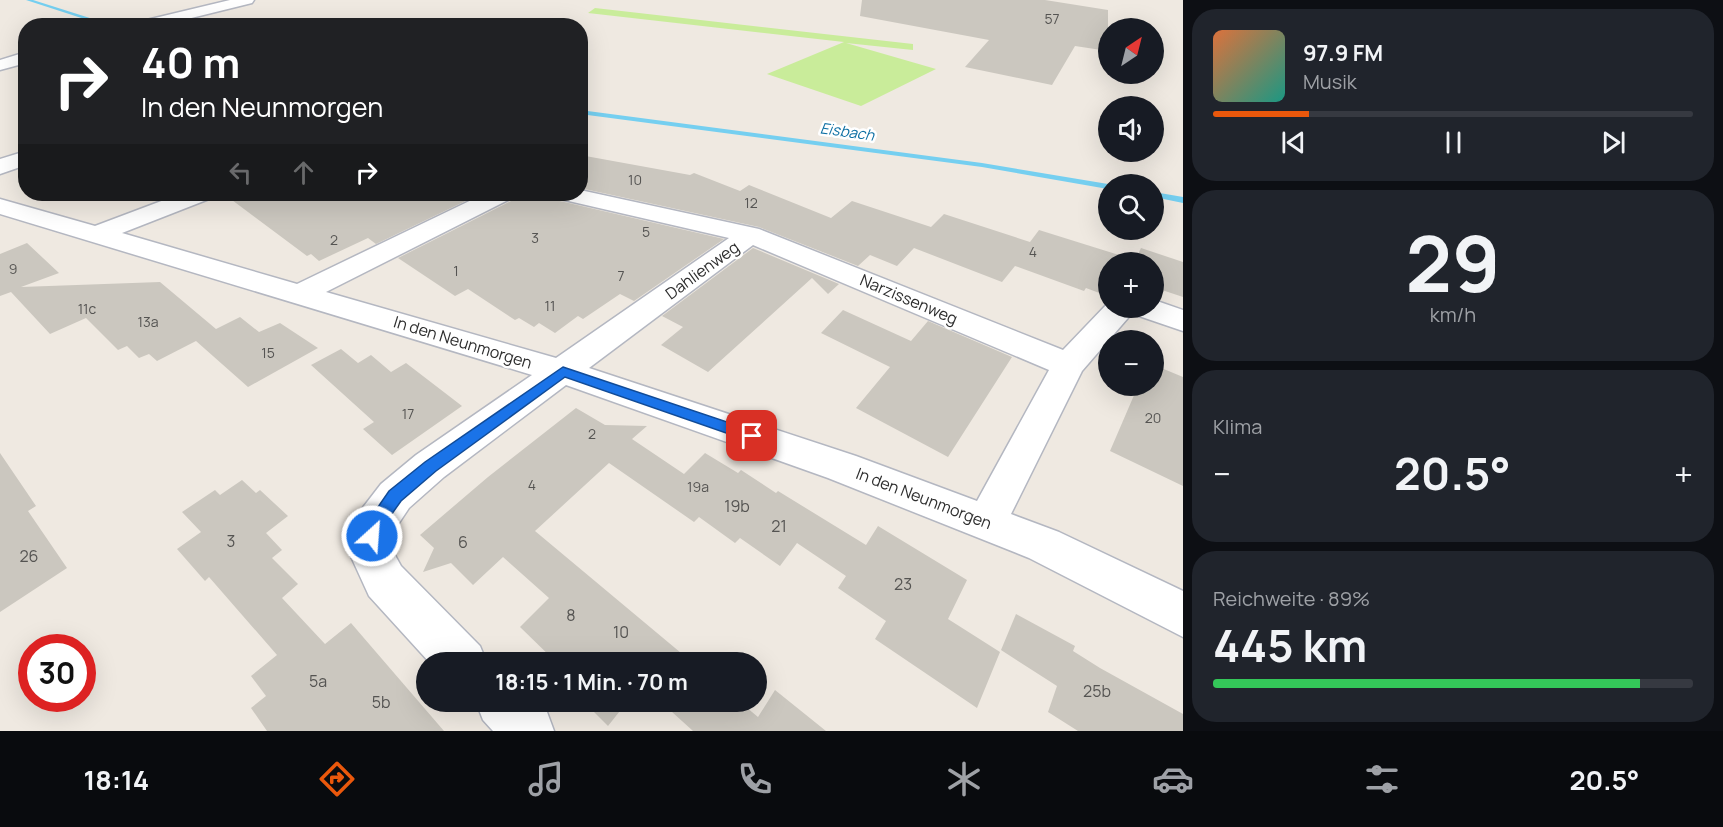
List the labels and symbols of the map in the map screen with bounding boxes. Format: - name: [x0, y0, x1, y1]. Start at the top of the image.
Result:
- house number: 57: [1044, 9, 1060, 28]
- north arrow: [1098, 18, 1164, 84]
- water label: Eisbach: [819, 117, 877, 146]
- house number: 10: [628, 170, 642, 189]
- house number: 12: [744, 193, 758, 212]
- house number: 5: [642, 222, 650, 241]
- house number: 3: [531, 228, 539, 247]
- house number: 2: [330, 230, 338, 249]
- street label: Dahlienweg: [661, 236, 743, 304]
- house number: 4: [1029, 242, 1037, 261]
- house number: 9: [9, 259, 17, 278]
- house number: 1: [453, 261, 459, 280]
- house number: 7: [617, 266, 625, 285]
- street label: Narzissenweg: [857, 269, 961, 329]
- house number: 11: [545, 296, 555, 315]
- house number: 11c: [78, 299, 97, 318]
- street label: In den Neunmorgen: [391, 310, 535, 374]
- house number: 13a: [138, 312, 158, 331]
- house number: 15: [261, 343, 275, 362]
- house number: 17: [402, 404, 414, 423]
- house number: 20: [1145, 408, 1161, 427]
- pin: [726, 410, 777, 461]
- house number: 2: [588, 424, 596, 443]
- street label: In den Neunmorgen: [853, 462, 995, 534]
- house number: 4: [528, 475, 536, 494]
- house number: 19a: [687, 477, 709, 496]
- house number: 19b: [724, 495, 750, 517]
- position arrow: [340, 504, 404, 568]
- house number: 21: [771, 515, 787, 537]
- house number: 3: [227, 530, 235, 552]
- house number: 6: [458, 531, 468, 553]
- house number: 26: [19, 545, 39, 567]
- house number: 23: [894, 573, 912, 595]
- house number: 8: [566, 604, 576, 626]
- house number: 10: [613, 621, 629, 643]
- speed limit sign: 30: [18, 634, 96, 712]
- house number: 5a: [309, 670, 327, 692]
- house number: 25b: [1083, 680, 1111, 702]
- house number: 5b: [372, 691, 390, 713]

